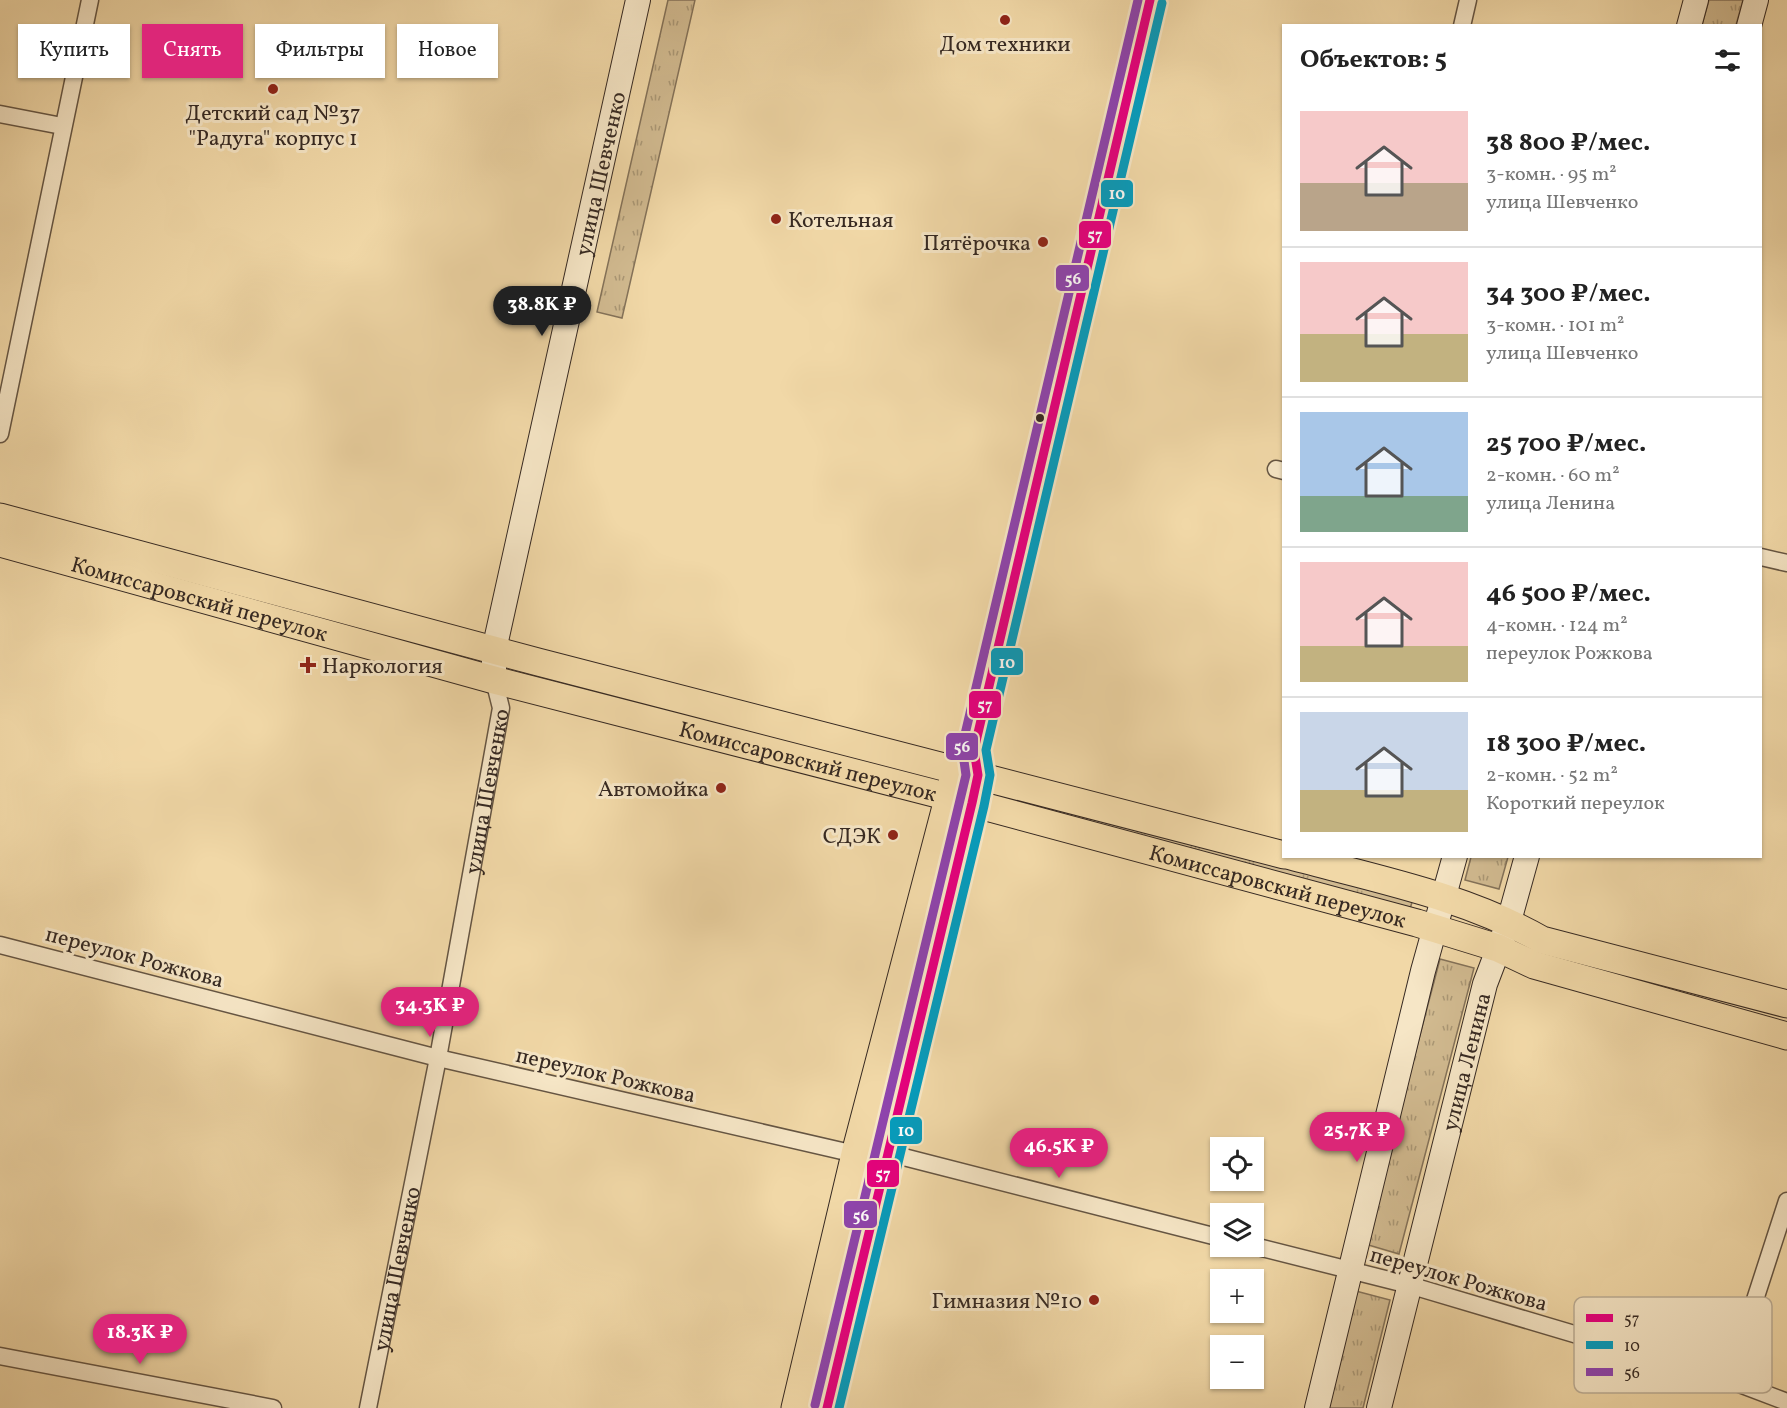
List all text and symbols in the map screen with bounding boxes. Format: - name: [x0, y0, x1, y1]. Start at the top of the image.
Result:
- marker: Дом техники: [998, 13, 1012, 27]
- chip: Купить: [18, 24, 130, 78]
- chip: Снять: [142, 24, 243, 78]
- chip: Фильтры: [255, 24, 385, 78]
- chip: Новое: [397, 24, 498, 78]
- place label: Дом техники: [939, 30, 1071, 61]
- text: Объектов: 5: [1300, 42, 1447, 78]
- icon: filters: [1711, 44, 1744, 77]
- marker: Детский сад №37 "Радуга" корпус 1: [266, 82, 280, 96]
- street label: улица Шевченко: [569, 89, 635, 259]
- place label: Детский сад №37 "Радуга" корпус 1: [185, 99, 361, 155]
- text: 38 800 ₽/мес.: [1486, 125, 1650, 161]
- icon: home: [1348, 135, 1420, 207]
- text: 3-комн. · 95 m²: [1486, 161, 1617, 189]
- line badge: 10: [1100, 179, 1134, 208]
- text: 10: [1109, 184, 1125, 206]
- text: улица Шевченко: [1486, 189, 1638, 217]
- place label: Котельная: [788, 206, 894, 237]
- marker: Котельная: [769, 212, 783, 226]
- line badge: 57: [1078, 220, 1112, 249]
- text: 57: [1087, 225, 1103, 247]
- place label: Пятёрочка: [923, 229, 1031, 260]
- marker: Пятёрочка: [1036, 235, 1050, 249]
- line badge: 56: [1055, 264, 1090, 292]
- text: 56: [1065, 269, 1081, 291]
- text: 34 300 ₽/мес.: [1486, 276, 1651, 312]
- pin: 38.8K ₽: [487, 286, 597, 337]
- icon: home: [1348, 286, 1420, 358]
- text: 38.8K ₽: [507, 291, 577, 319]
- text: 3-комн. · 101 m²: [1486, 312, 1625, 340]
- text: улица Шевченко: [1486, 340, 1638, 368]
- unlabelled marker: [1034, 412, 1046, 424]
- text: 25 700 ₽/мес.: [1486, 426, 1646, 462]
- icon: home: [1348, 436, 1420, 508]
- text: 2-комн. · 60 m²: [1486, 462, 1620, 490]
- text: улица Ленина: [1486, 490, 1615, 518]
- street label: Комиссаровский переулок: [67, 550, 331, 651]
- text: 46 500 ₽/мес.: [1486, 576, 1651, 612]
- icon: home: [1348, 586, 1420, 658]
- text: 4-комн. · 124 m²: [1486, 612, 1628, 640]
- text: переулок Рожкова: [1486, 640, 1653, 668]
- line badge: 10: [990, 647, 1024, 676]
- place label: Наркология: [322, 652, 443, 683]
- text: 10: [999, 653, 1015, 675]
- marker: Наркология: [299, 656, 317, 674]
- line badge: 57: [968, 690, 1002, 719]
- text: 57: [977, 695, 993, 717]
- street label: улица Шевченко: [458, 706, 519, 877]
- street label: Комиссаровский переулок: [675, 715, 940, 811]
- text: 18 300 ₽/мес.: [1486, 726, 1646, 762]
- line badge: 56: [945, 732, 979, 761]
- icon: home: [1348, 736, 1420, 808]
- text: 56: [954, 737, 970, 759]
- text: 2-комн. · 52 m²: [1486, 762, 1618, 790]
- place label: Автомойка: [598, 775, 709, 806]
- marker: Автомойка: [714, 781, 728, 795]
- text: Короткий переулок: [1486, 790, 1665, 818]
- place label: СДЭК: [823, 822, 881, 853]
- marker: СДЭК: [886, 828, 900, 842]
- street label: Комиссаровский переулок: [1145, 839, 1409, 937]
- street label: переулок Рожкова: [42, 920, 227, 997]
- pin: 34.3K ₽: [375, 987, 485, 1038]
- street label: улица Ленина: [1436, 990, 1500, 1135]
- text: 34.3K ₽: [395, 992, 465, 1020]
- street label: переулок Рожкова: [513, 1041, 698, 1112]
- pin: 25.7K ₽: [1302, 1112, 1412, 1163]
- line badge: 10: [889, 1116, 923, 1145]
- text: 25.7K ₽: [1324, 1117, 1390, 1145]
- text: 10: [898, 1121, 914, 1143]
- pin: 46.5K ₽: [1004, 1128, 1114, 1179]
- text: 46.5K ₽: [1024, 1133, 1094, 1161]
- map controls: [1210, 1137, 1264, 1389]
- button: locate: [1210, 1137, 1264, 1191]
- line badge: 57: [866, 1159, 900, 1188]
- text: 57: [875, 1164, 891, 1186]
- street label: улица Шевченко: [367, 1184, 430, 1354]
- line badge: 56: [843, 1200, 878, 1229]
- button: layers: [1210, 1203, 1264, 1257]
- text: 56: [853, 1206, 869, 1228]
- street label: переулок Рожкова: [1366, 1240, 1551, 1321]
- button: +: [1210, 1269, 1264, 1323]
- place label: Гимназия №10: [931, 1287, 1082, 1318]
- marker: Гимназия №10: [1087, 1293, 1101, 1307]
- legend: [1574, 1297, 1772, 1393]
- text: 57: [1624, 1309, 1640, 1331]
- pin: 18.3K ₽: [85, 1314, 195, 1365]
- text: 18.3K ₽: [107, 1319, 173, 1347]
- button: −: [1210, 1335, 1264, 1389]
- text: 10: [1624, 1336, 1640, 1358]
- text: 56: [1624, 1363, 1640, 1385]

